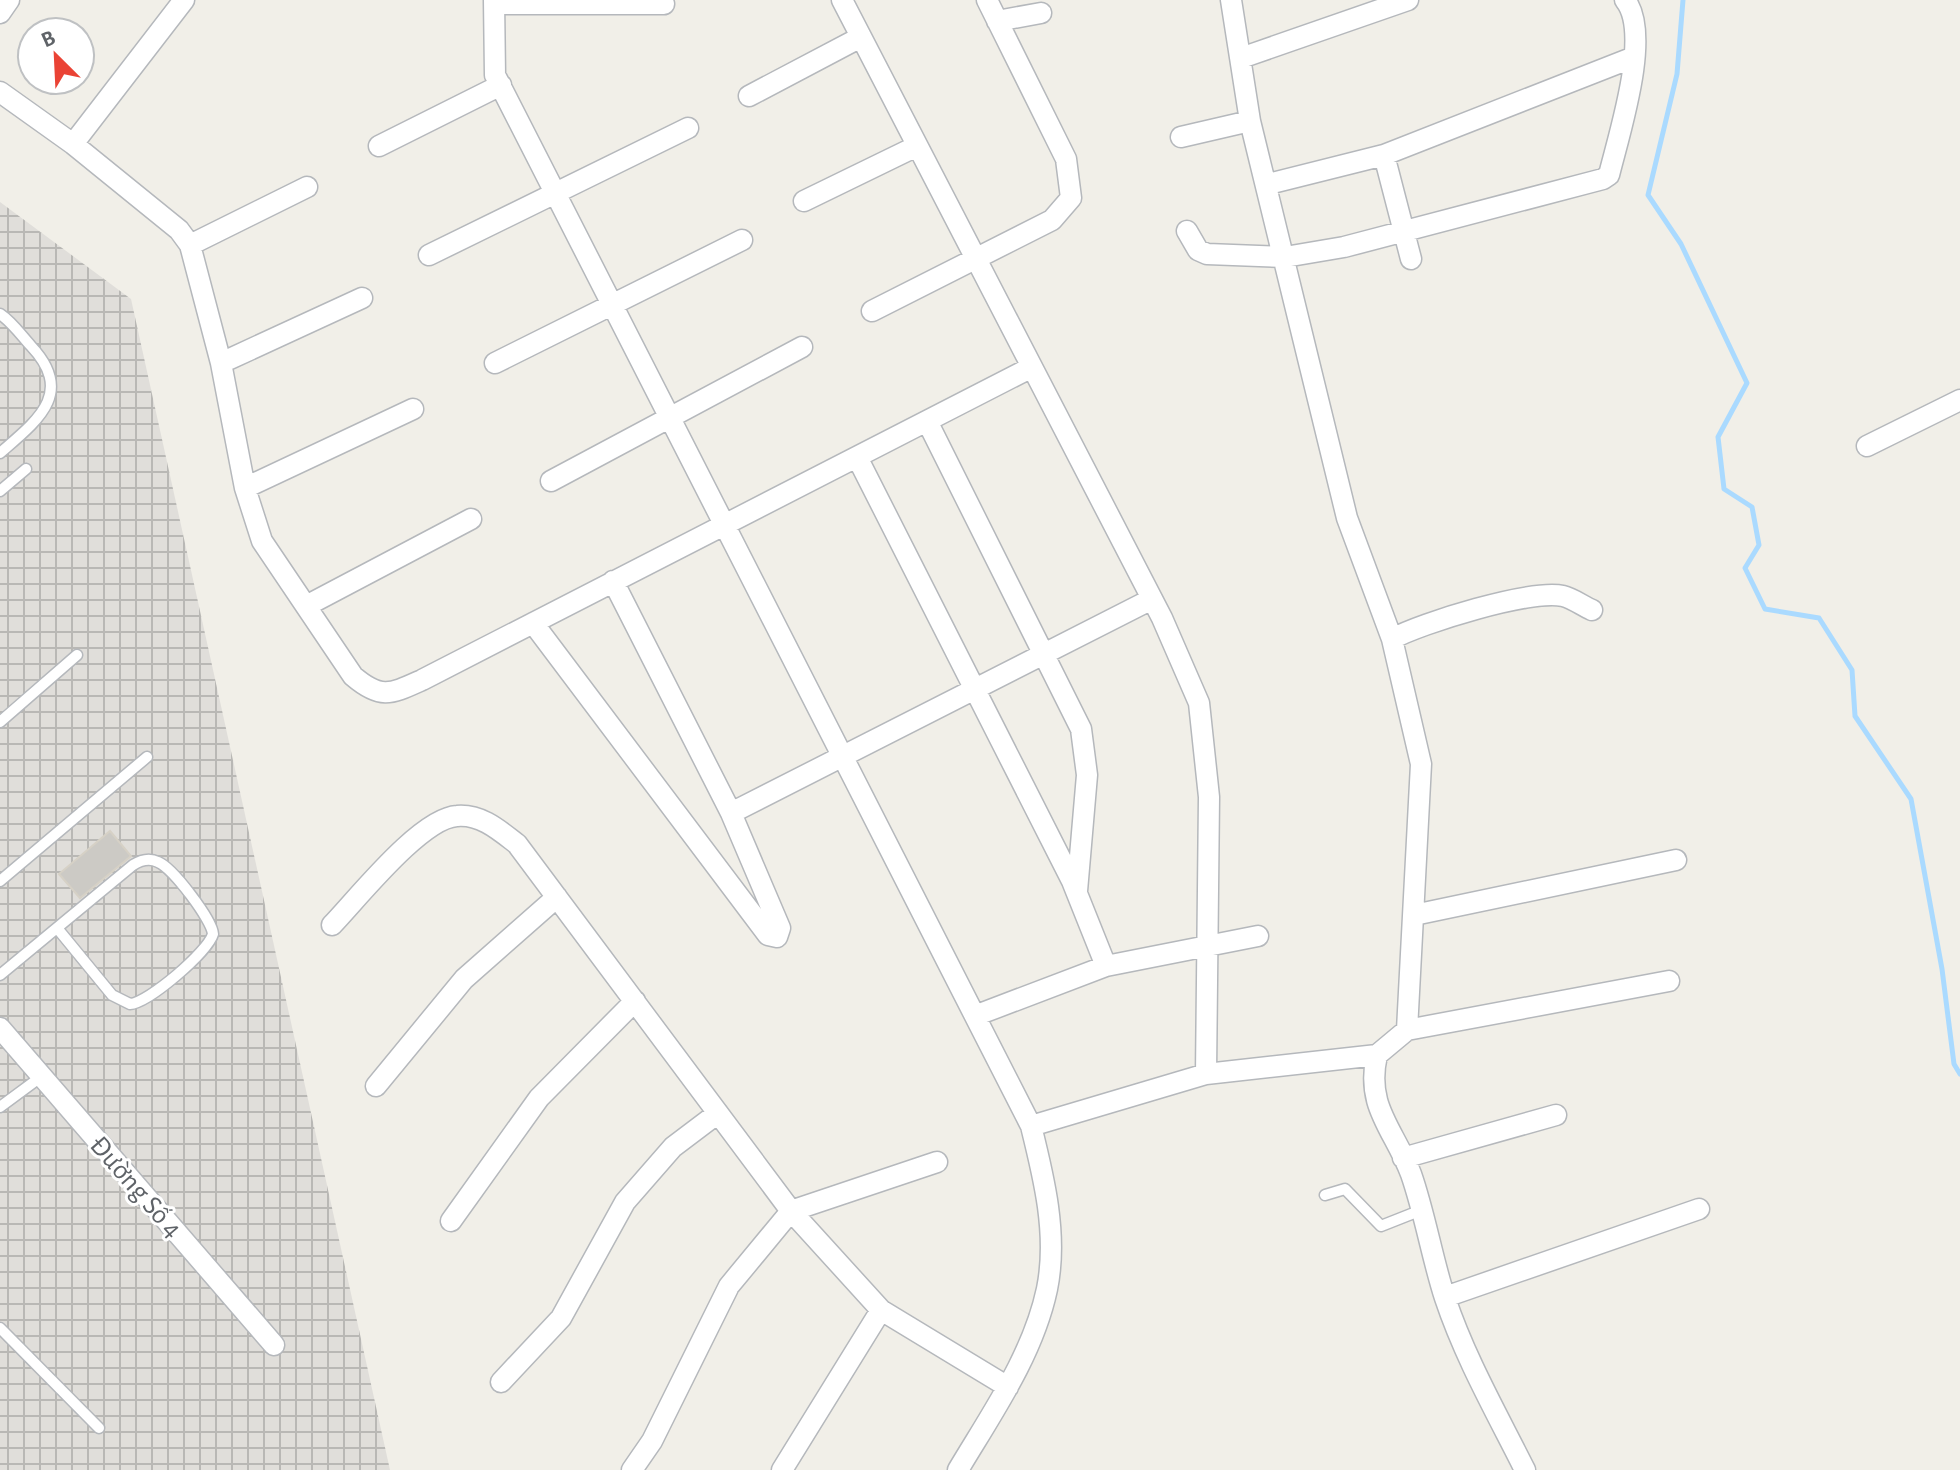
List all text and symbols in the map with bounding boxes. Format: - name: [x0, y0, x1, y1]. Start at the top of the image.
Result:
- north arrow: [16, 16, 96, 96]
- text: B: [38, 26, 59, 51]
- street label: Đường Số 4: [84, 1131, 187, 1244]

